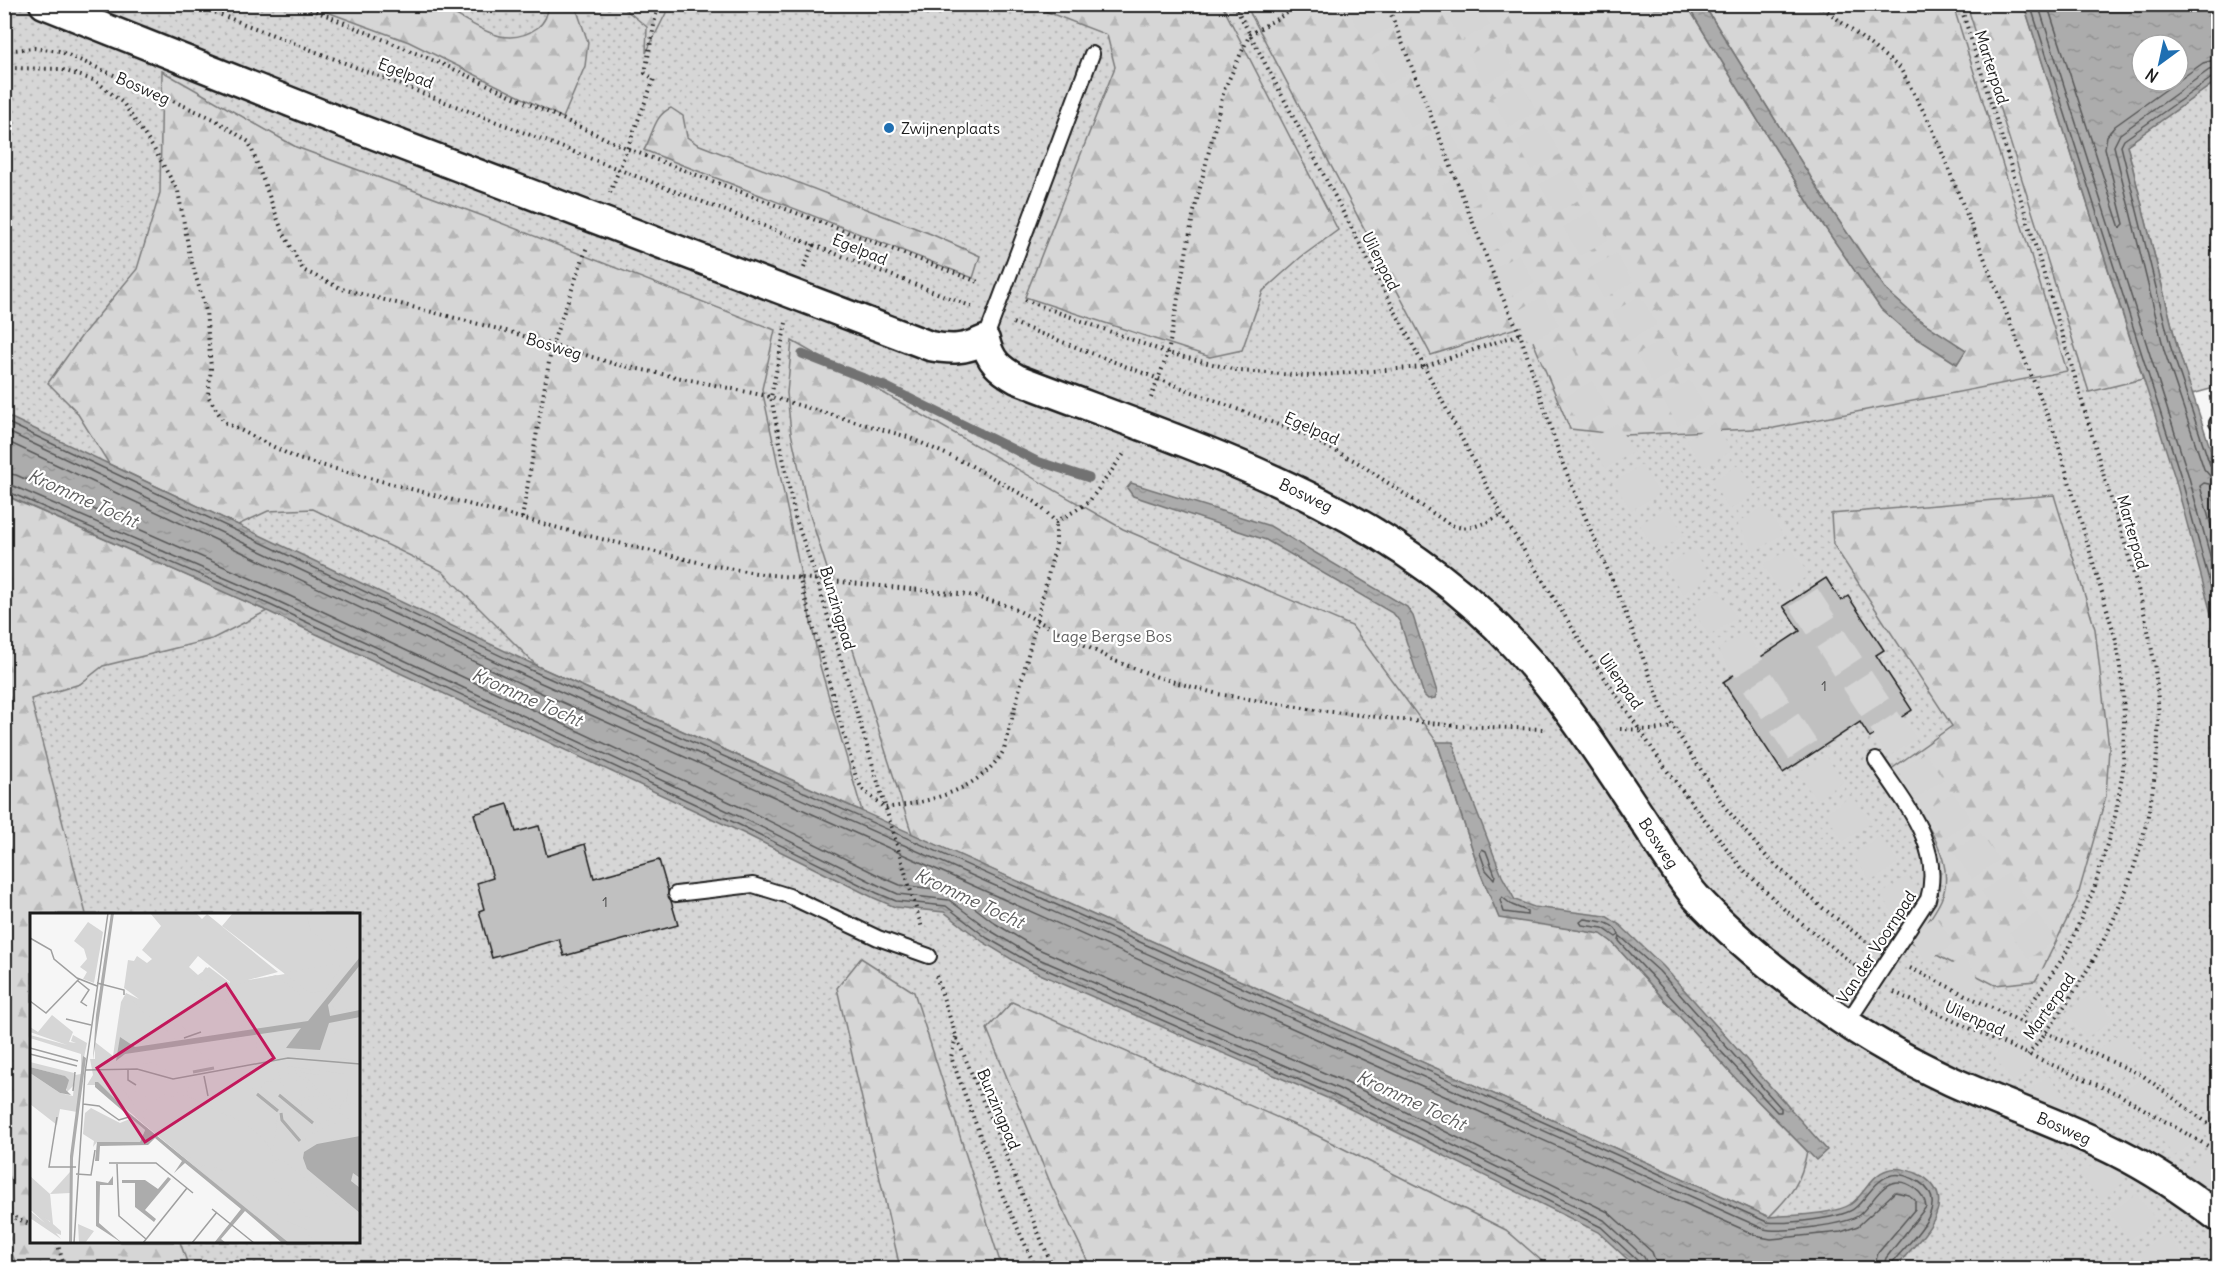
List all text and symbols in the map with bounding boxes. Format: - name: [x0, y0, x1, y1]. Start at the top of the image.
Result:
- street label: Marterpad: [1971, 28, 2013, 106]
- north arrow: [2130, 33, 2190, 93]
- street label: Egelpad: [375, 53, 437, 93]
- text: N: [2142, 64, 2162, 87]
- street label: Bosweg: [113, 67, 173, 109]
- place label: Zwijnenplaats: [901, 118, 1000, 138]
- marker: Zwijnenplaats: [882, 121, 896, 135]
- street label: Uilenpad: [1358, 228, 1404, 294]
- street label: Egelpad: [829, 229, 891, 269]
- street label: Bosweg: [524, 328, 584, 364]
- street label: Egelpad: [1281, 407, 1343, 449]
- water label: Kromme Tocht: [25, 464, 143, 533]
- street label: Bosweg: [1276, 474, 1336, 516]
- street label: Marterpad: [2113, 492, 2153, 572]
- street label: Bunzingpad: [816, 564, 860, 652]
- park label: Lage Bergse Bos: [1052, 626, 1172, 646]
- street label: Uilenpad: [1595, 649, 1647, 713]
- water label: Kromme Tocht: [469, 663, 587, 732]
- house number: 1: [1821, 677, 1827, 695]
- street label: Bosweg: [1635, 814, 1683, 872]
- water label: Kromme Tocht: [911, 863, 1029, 934]
- street label: Van der Voornpad: [1832, 887, 1920, 1007]
- house number: 1: [602, 893, 608, 911]
- inset map: [30, 913, 360, 1243]
- street label: Marterpad: [2019, 969, 2079, 1043]
- street label: Uilenpad: [1942, 996, 2008, 1040]
- street label: Bunzingpad: [973, 1065, 1025, 1153]
- water label: Kromme Tocht: [1353, 1065, 1471, 1136]
- street label: Bosweg: [2034, 1107, 2094, 1149]

